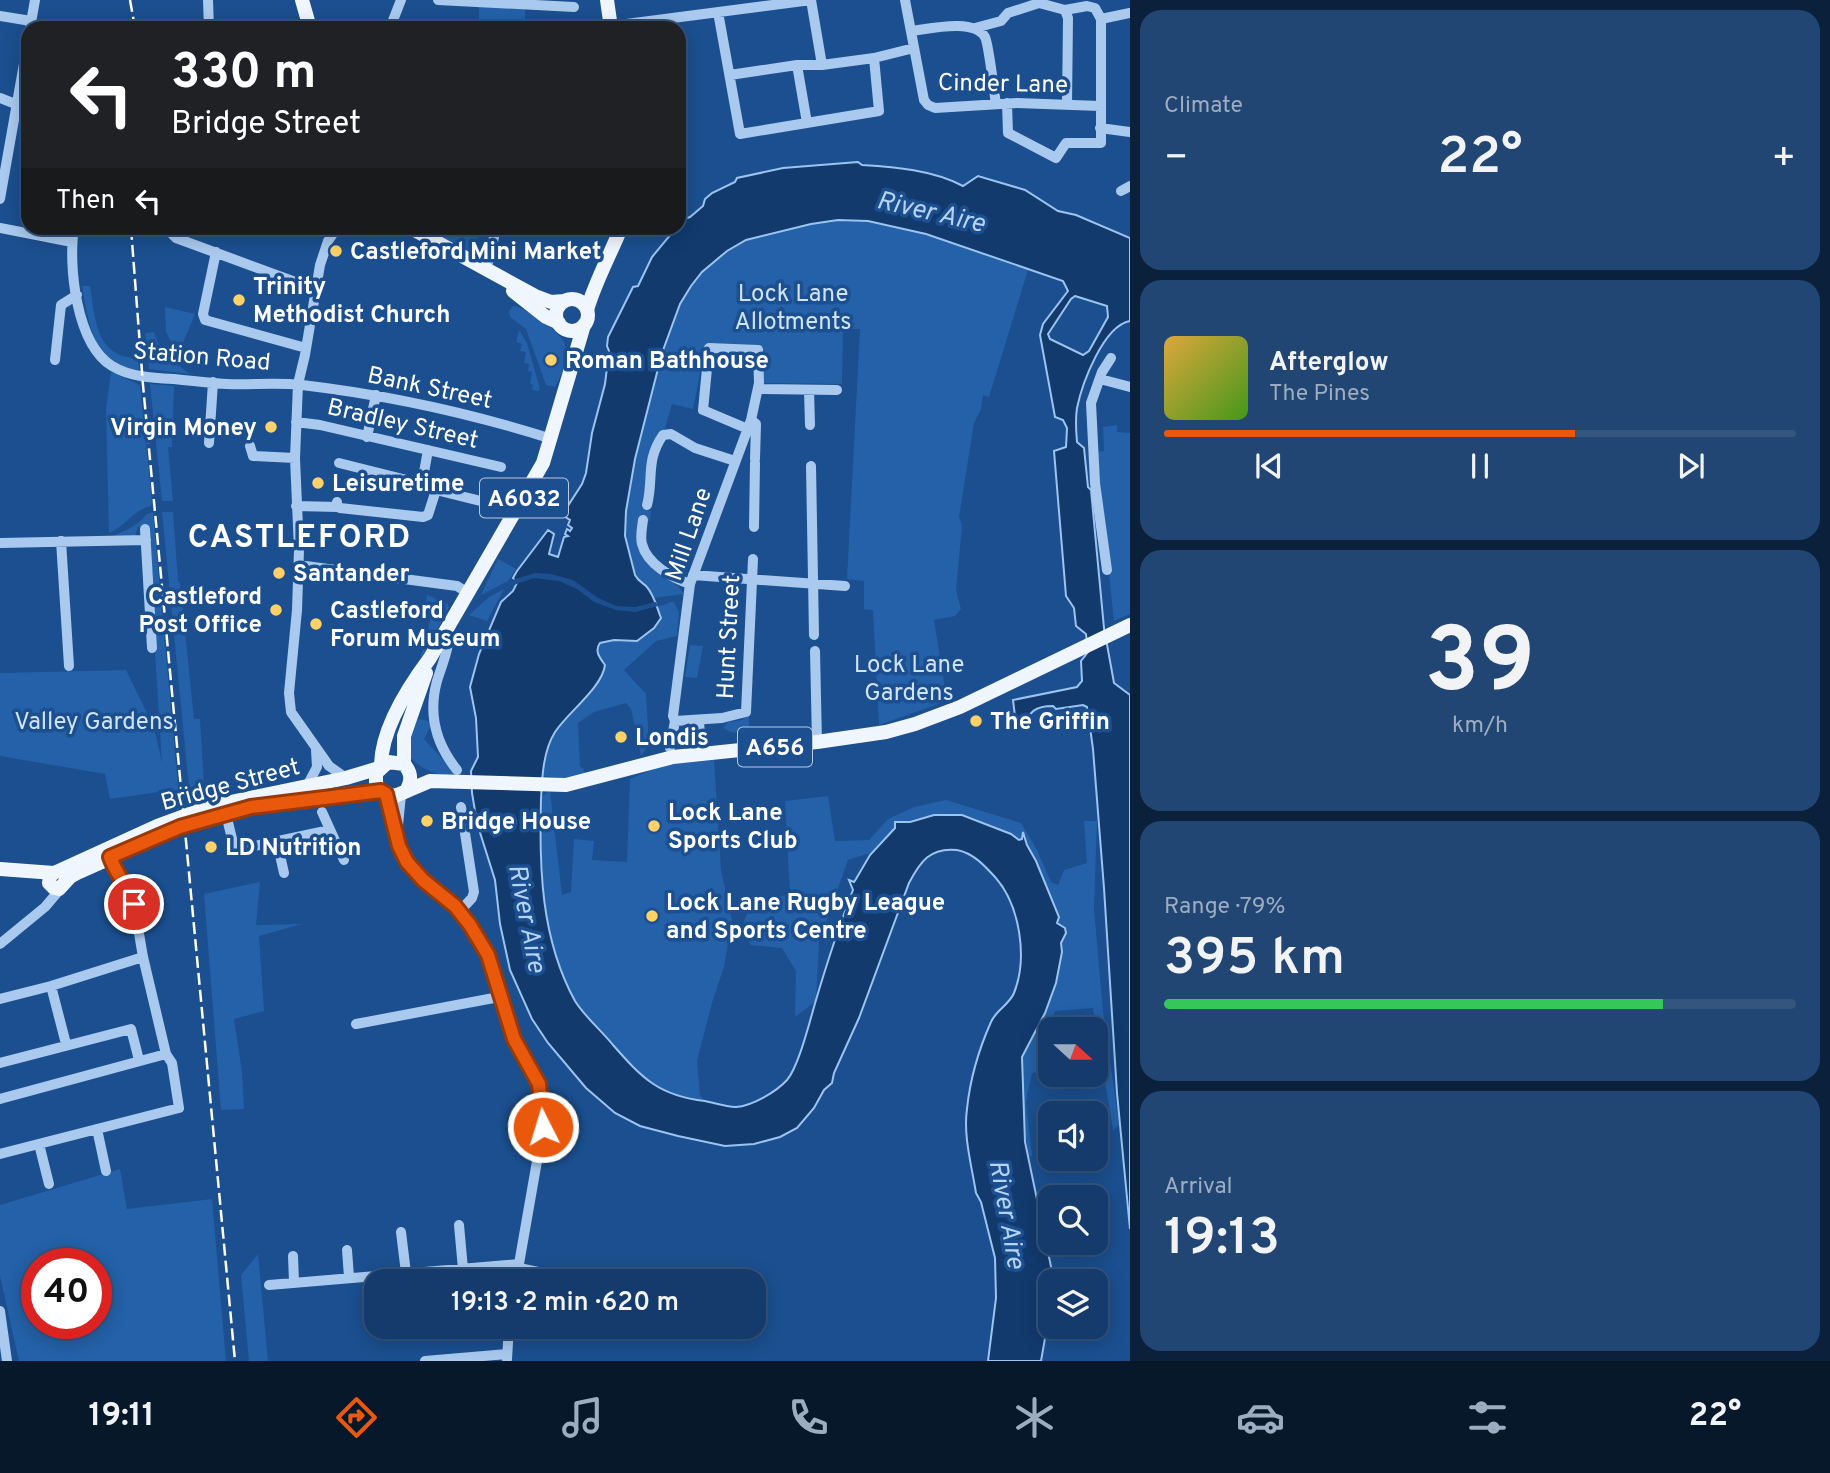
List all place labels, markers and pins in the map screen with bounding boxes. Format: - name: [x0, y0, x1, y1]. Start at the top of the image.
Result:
- place label: Castleford Mini Market: [350, 238, 602, 268]
- marker: Castleford Mini Market: [328, 243, 344, 259]
- place label: Trinity Methodist Church: [253, 273, 451, 331]
- marker: Trinity Methodist Church: [231, 292, 247, 308]
- place label: Roman Bathhouse: [565, 347, 769, 377]
- marker: Roman Bathhouse: [543, 352, 559, 368]
- place label: Virgin Money: [110, 414, 257, 444]
- marker: Virgin Money: [263, 419, 279, 435]
- place label: Leisuretime: [332, 470, 464, 500]
- marker: Leisuretime: [310, 475, 326, 491]
- place label: Santander: [293, 560, 410, 590]
- marker: Santander: [271, 565, 287, 581]
- place label: Castleford Post Office: [139, 583, 262, 641]
- place label: Castleford Forum Museum: [330, 597, 501, 655]
- marker: Castleford Post Office: [268, 602, 284, 618]
- marker: Castleford Forum Museum: [308, 616, 324, 632]
- place label: The Griffin: [990, 708, 1110, 738]
- marker: The Griffin: [968, 713, 984, 729]
- place label: Londis: [635, 724, 709, 754]
- marker: Londis: [613, 729, 629, 745]
- place label: Lock Lane Sports Club: [668, 799, 798, 857]
- place label: Bridge House: [441, 808, 591, 838]
- marker: Bridge House: [419, 813, 435, 829]
- marker: Lock Lane Sports Club: [646, 818, 662, 834]
- place label: LD Nutrition: [225, 834, 362, 864]
- marker: LD Nutrition: [203, 839, 219, 855]
- pin: [104, 874, 164, 934]
- place label: Lock Lane Rugby League and Sports Centre: [666, 889, 945, 947]
- marker: Lock Lane Rugby League and Sports Centre: [644, 908, 660, 924]

